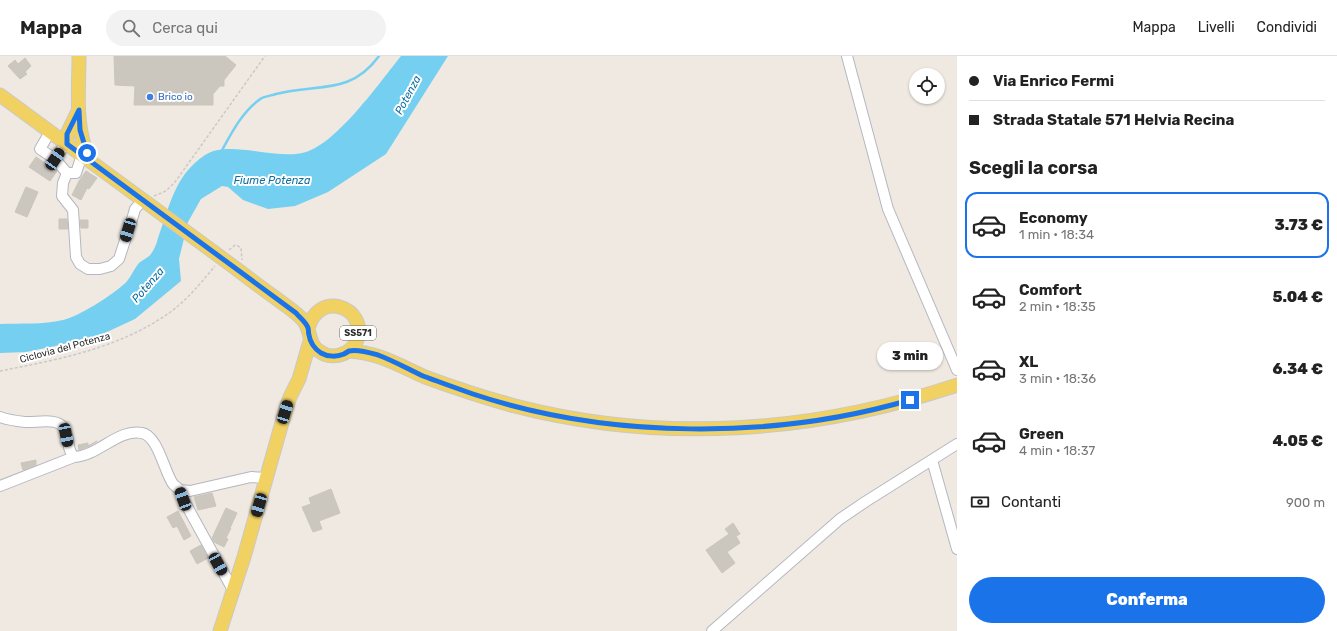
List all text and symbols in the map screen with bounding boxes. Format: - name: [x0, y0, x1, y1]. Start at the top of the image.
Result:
- search box: [106, 10, 386, 46]
- text: Mappa: [20, 16, 82, 39]
- icon: search: [120, 17, 142, 39]
- text: Cerca qui: [152, 19, 218, 37]
- text: Mappa: [1132, 19, 1176, 36]
- text: Livelli: [1198, 19, 1235, 36]
- text: Condividi: [1257, 19, 1317, 36]
- map controls: [909, 68, 945, 104]
- button: locate: [909, 68, 945, 104]
- text: Via Enrico Fermi: [993, 72, 1114, 90]
- water label: Potenza: [392, 73, 424, 117]
- place label: Brico io: [158, 91, 193, 103]
- marker: Brico io: [145, 92, 155, 102]
- text: Strada Statale 571 Helvia Recina: [993, 111, 1234, 129]
- route start: [78, 144, 96, 162]
- car: [43, 146, 67, 172]
- text: Scegli la corsa: [969, 157, 1098, 179]
- water label: Fiume Potenza: [234, 174, 311, 187]
- icon: car: [971, 207, 1007, 243]
- text: Economy: [1019, 209, 1088, 227]
- text: 3.73 €: [1274, 216, 1323, 234]
- car: [119, 217, 137, 243]
- text: 1 min · 18:34: [1019, 227, 1094, 242]
- water label: Potenza: [129, 264, 167, 305]
- icon: car: [971, 279, 1007, 315]
- text: Comfort: [1019, 281, 1082, 299]
- text: 5.04 €: [1272, 288, 1323, 306]
- text: 2 min · 18:35: [1019, 299, 1096, 314]
- road number: SS571: [340, 326, 376, 340]
- street label: Ciclovia del Potenza: [18, 330, 112, 366]
- callout: 3 min: [877, 342, 943, 370]
- text: 3 min: [892, 348, 928, 363]
- icon: car: [971, 351, 1007, 387]
- text: XL: [1019, 353, 1038, 371]
- text: 6.34 €: [1273, 360, 1323, 378]
- text: 3 min · 18:36: [1019, 371, 1096, 386]
- route end: [901, 391, 919, 409]
- car: [276, 399, 294, 425]
- car: [58, 422, 74, 448]
- icon: car: [971, 423, 1007, 459]
- text: Green: [1019, 425, 1064, 443]
- text: 4.05 €: [1272, 432, 1323, 450]
- text: 4 min · 18:37: [1019, 443, 1095, 458]
- car: [173, 486, 193, 512]
- icon: cash: [969, 491, 991, 513]
- car: [250, 492, 268, 518]
- text: Contanti: [1001, 493, 1061, 511]
- text: 900 m: [1286, 495, 1325, 510]
- car: [207, 551, 229, 577]
- button: Conferma: [969, 577, 1325, 623]

